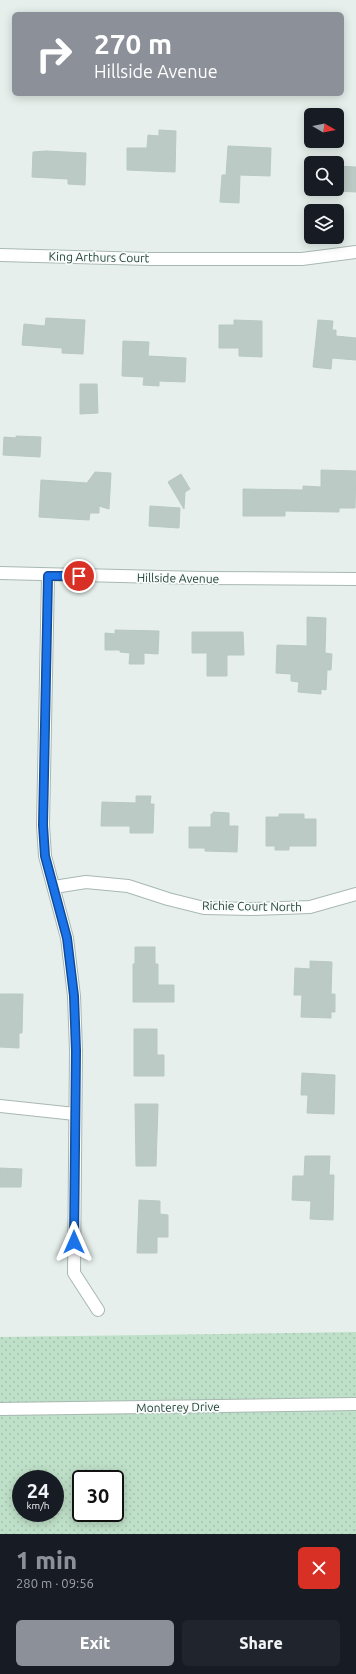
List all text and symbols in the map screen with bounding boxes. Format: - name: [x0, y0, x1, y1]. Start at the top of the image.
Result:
- icon: right: [28, 28, 80, 80]
- text: 270 m: [94, 28, 172, 59]
- text: Hillside Avenue: [94, 61, 218, 81]
- north arrow: [304, 108, 344, 148]
- map controls: [304, 108, 344, 244]
- button: search: [304, 156, 344, 196]
- button: layers: [304, 204, 344, 244]
- street label: King Arthurs Court: [49, 250, 150, 264]
- pin: [62, 559, 96, 593]
- icon: arrive: [68, 565, 90, 587]
- street label: Hillside Avenue: [137, 571, 219, 585]
- street label: Richie Court North: [202, 899, 302, 913]
- position arrow: [53, 1221, 95, 1263]
- street label: Monterey Drive: [136, 1400, 220, 1414]
- speed limit sign: 30: [72, 1470, 124, 1522]
- text: 24: [27, 1479, 49, 1502]
- text: km/h: [26, 1500, 50, 1511]
- text: 1 min: [16, 1547, 77, 1574]
- button: close: [298, 1547, 340, 1589]
- text: 280 m · 09:56: [16, 1576, 94, 1590]
- button: Exit: [16, 1620, 174, 1666]
- button: Share: [182, 1620, 340, 1666]

